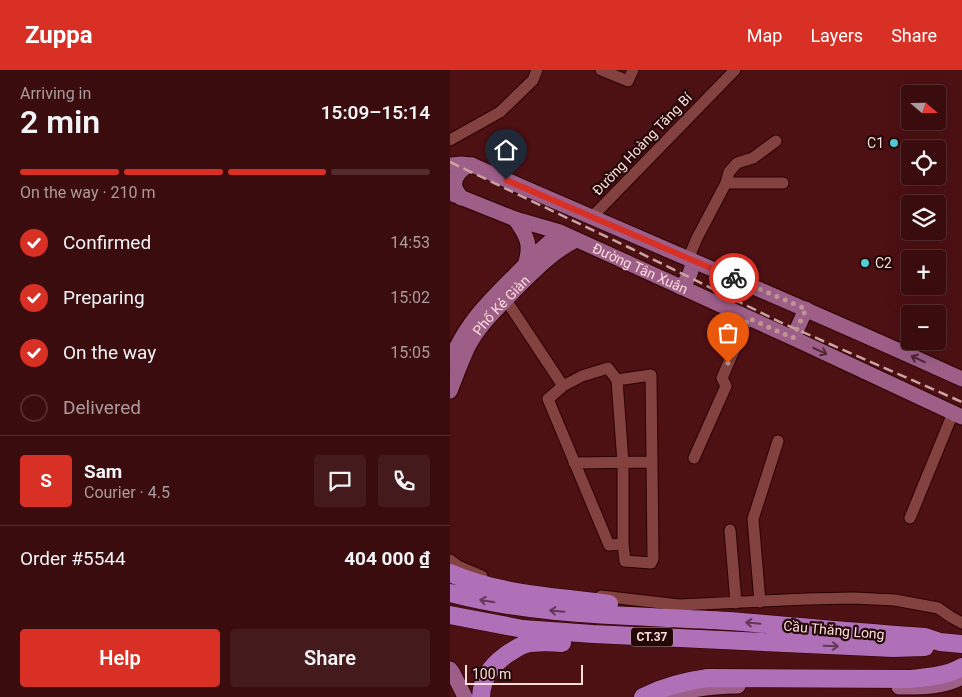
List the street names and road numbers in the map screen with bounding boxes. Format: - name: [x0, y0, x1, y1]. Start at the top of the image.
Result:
- street label: Đường Hoàng Tăng Bí: [589, 89, 695, 198]
- street label: Đường Tân Xuân: [590, 240, 690, 297]
- street label: Phố Kẻ Giàn: [469, 272, 533, 338]
- street label: Cầu Thăng Long: [783, 618, 885, 642]
- road number: CT.37: [631, 628, 673, 646]

